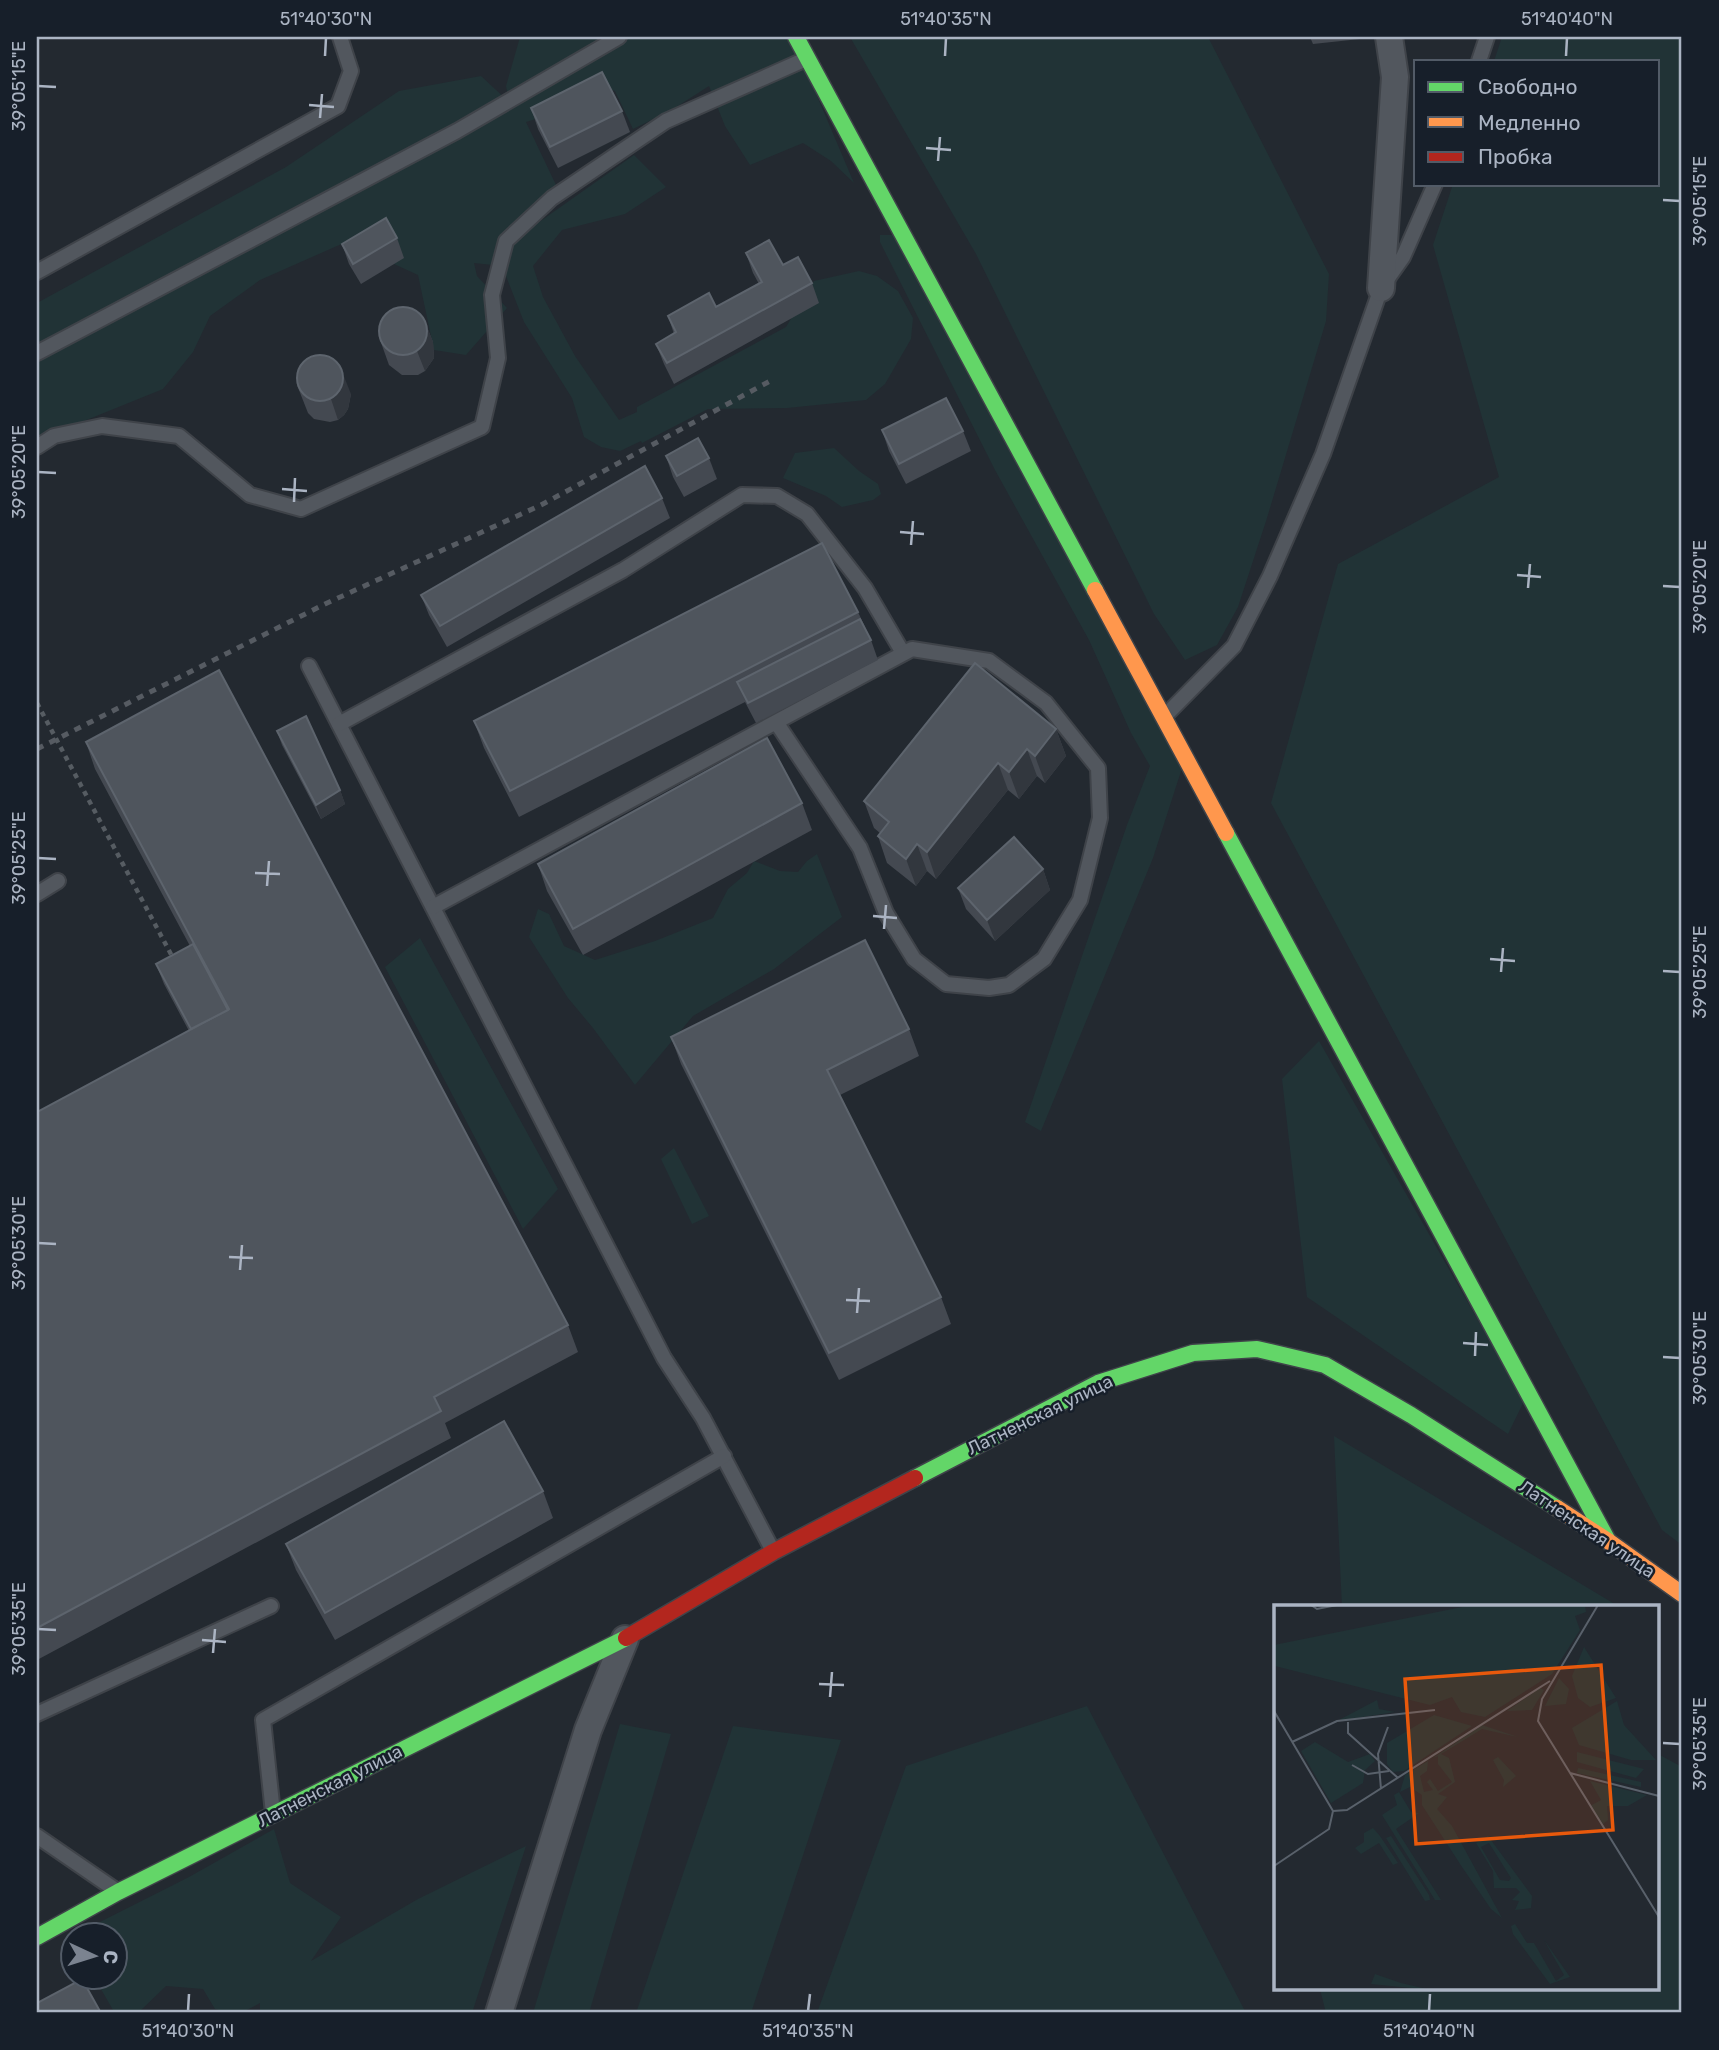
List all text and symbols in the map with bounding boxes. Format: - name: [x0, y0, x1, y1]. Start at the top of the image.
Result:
- text: 51°40'30"N: [280, 8, 372, 30]
- text: 51°40'35"N: [900, 8, 992, 30]
- text: 51°40'40"N: [1521, 8, 1613, 30]
- text: 39°05'15"E: [8, 41, 30, 131]
- legend: [1414, 60, 1660, 186]
- text: Свободно: [1478, 74, 1578, 99]
- text: Медленно: [1478, 110, 1581, 135]
- text: Пробка: [1478, 144, 1553, 169]
- text: 39°05'15"E: [1689, 156, 1711, 246]
- text: 39°05'20"E: [8, 425, 30, 519]
- text: 39°05'20"E: [1689, 540, 1711, 634]
- text: 39°05'25"E: [8, 811, 30, 905]
- text: 39°05'25"E: [1689, 925, 1711, 1019]
- text: 39°05'30"E: [8, 1196, 30, 1290]
- text: 39°05'30"E: [1689, 1311, 1711, 1405]
- street label: Латненская улица: [964, 1370, 1116, 1460]
- street label: Латненская улица: [1515, 1475, 1659, 1583]
- text: 39°05'35"E: [8, 1582, 30, 1676]
- inset map: [1274, 1605, 1660, 1990]
- text: 39°05'35"E: [1689, 1697, 1711, 1791]
- street label: Латненская улица: [254, 1740, 406, 1832]
- north arrow: [60, 1920, 130, 1990]
- text: С: [99, 1950, 122, 1965]
- text: 51°40'30"N: [142, 2020, 234, 2042]
- text: 51°40'35"N: [762, 2020, 854, 2042]
- text: 51°40'40"N: [1383, 2020, 1475, 2042]

